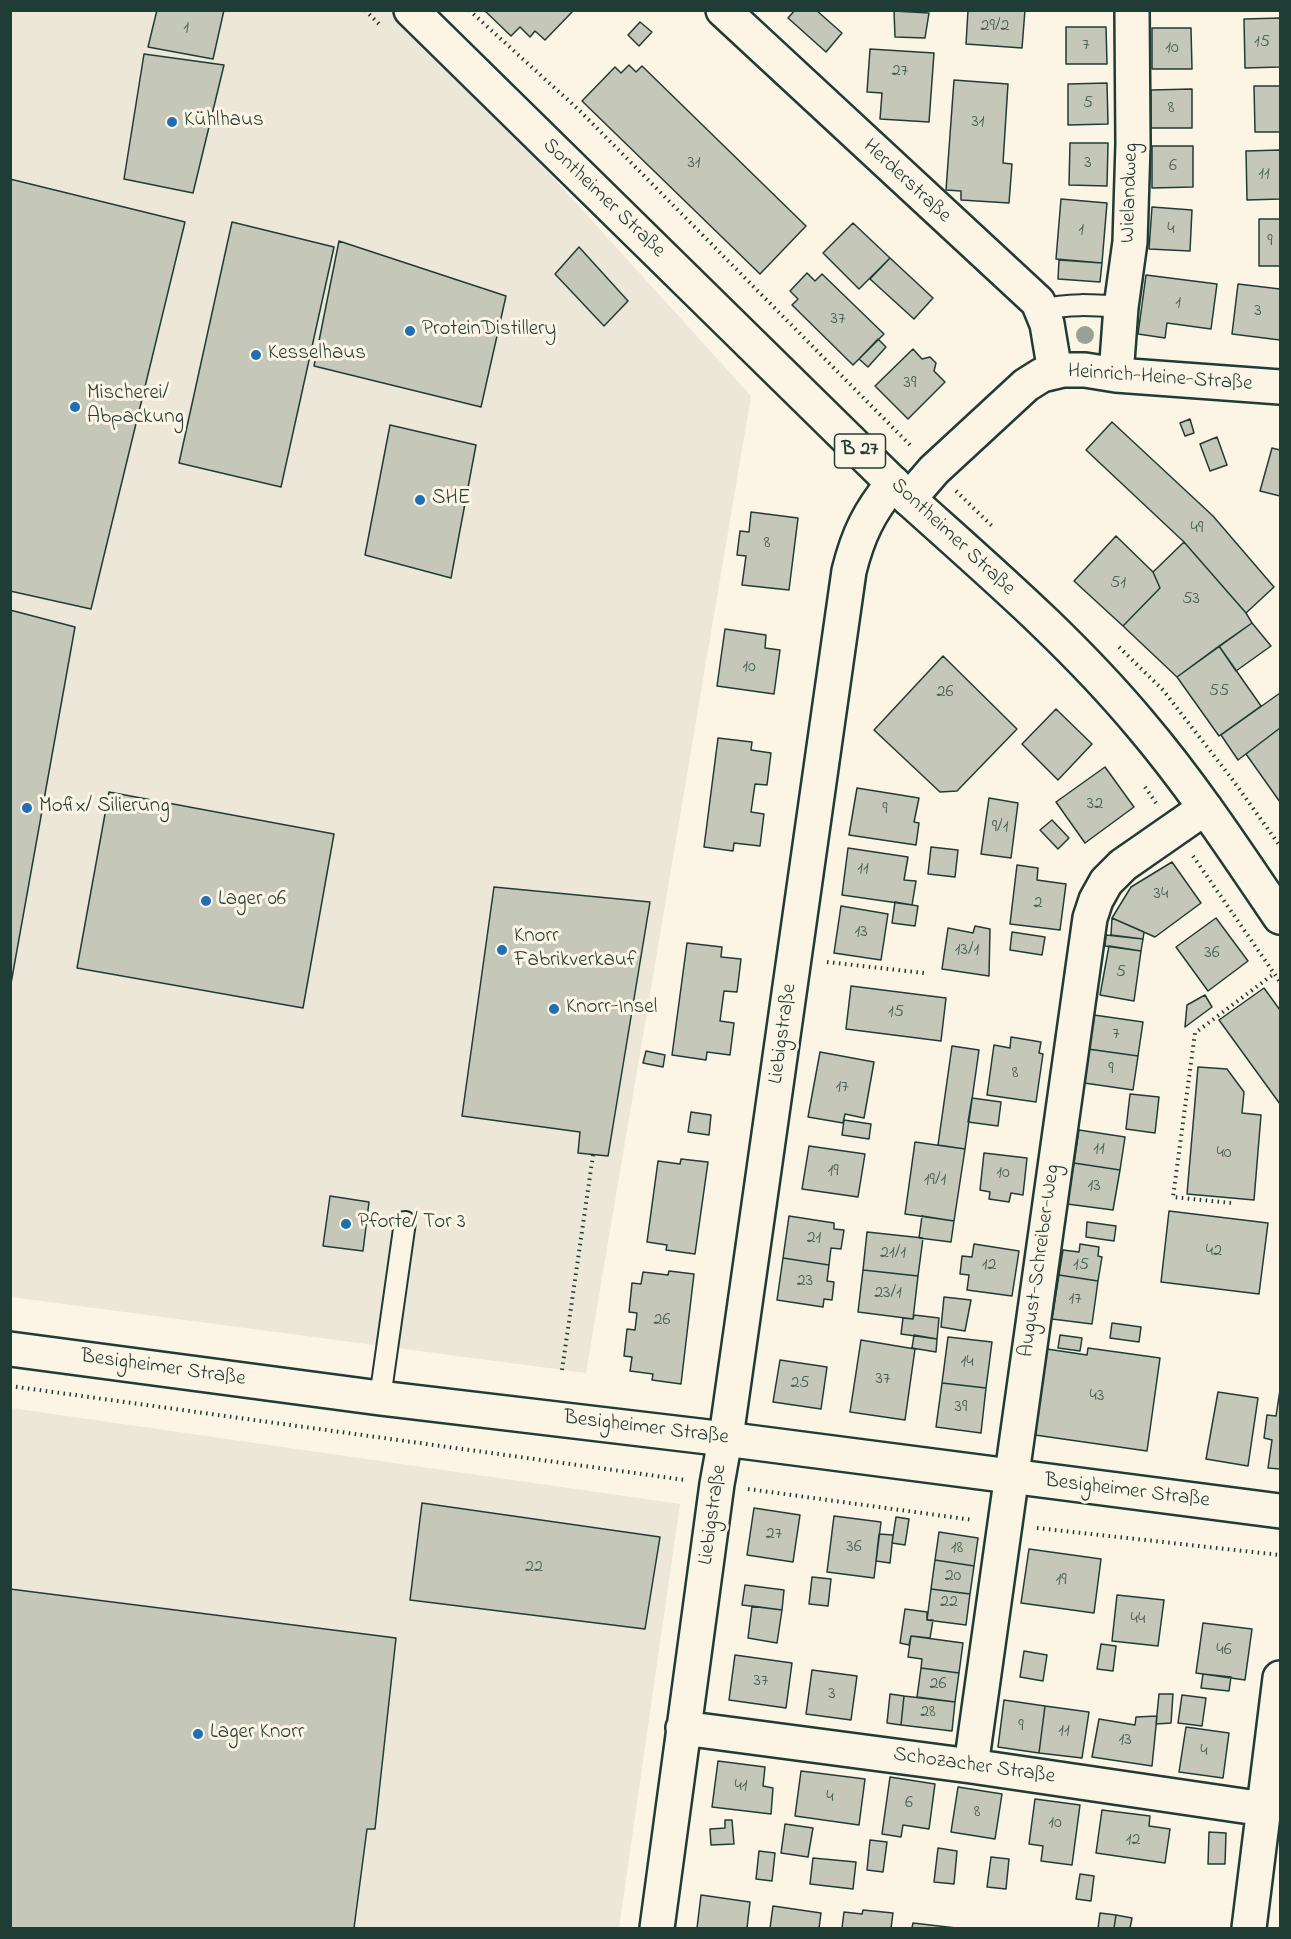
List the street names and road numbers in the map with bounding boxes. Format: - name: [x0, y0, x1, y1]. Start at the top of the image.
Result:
- street label: Sontheimer Straße: [536, 134, 670, 264]
- street label: Herderstraße: [857, 135, 955, 229]
- street label: Wielandweg: [1117, 143, 1145, 243]
- street label: Heinrich-Heine-Straße: [1067, 360, 1253, 398]
- road number: B 27: [834, 434, 886, 468]
- street label: Sontheimer Straße: [884, 474, 1020, 602]
- street label: Liebigstraße: [764, 982, 804, 1086]
- street label: August-Schreiber-Weg: [1015, 1163, 1067, 1359]
- street label: Besigheimer Straße: [79, 1345, 247, 1393]
- street label: Besigheimer Straße: [562, 1406, 730, 1452]
- street label: Liebigstraße: [694, 1463, 734, 1567]
- street label: Besigheimer Straße: [1043, 1469, 1211, 1515]
- street label: Schozacher Straße: [891, 1743, 1057, 1791]

